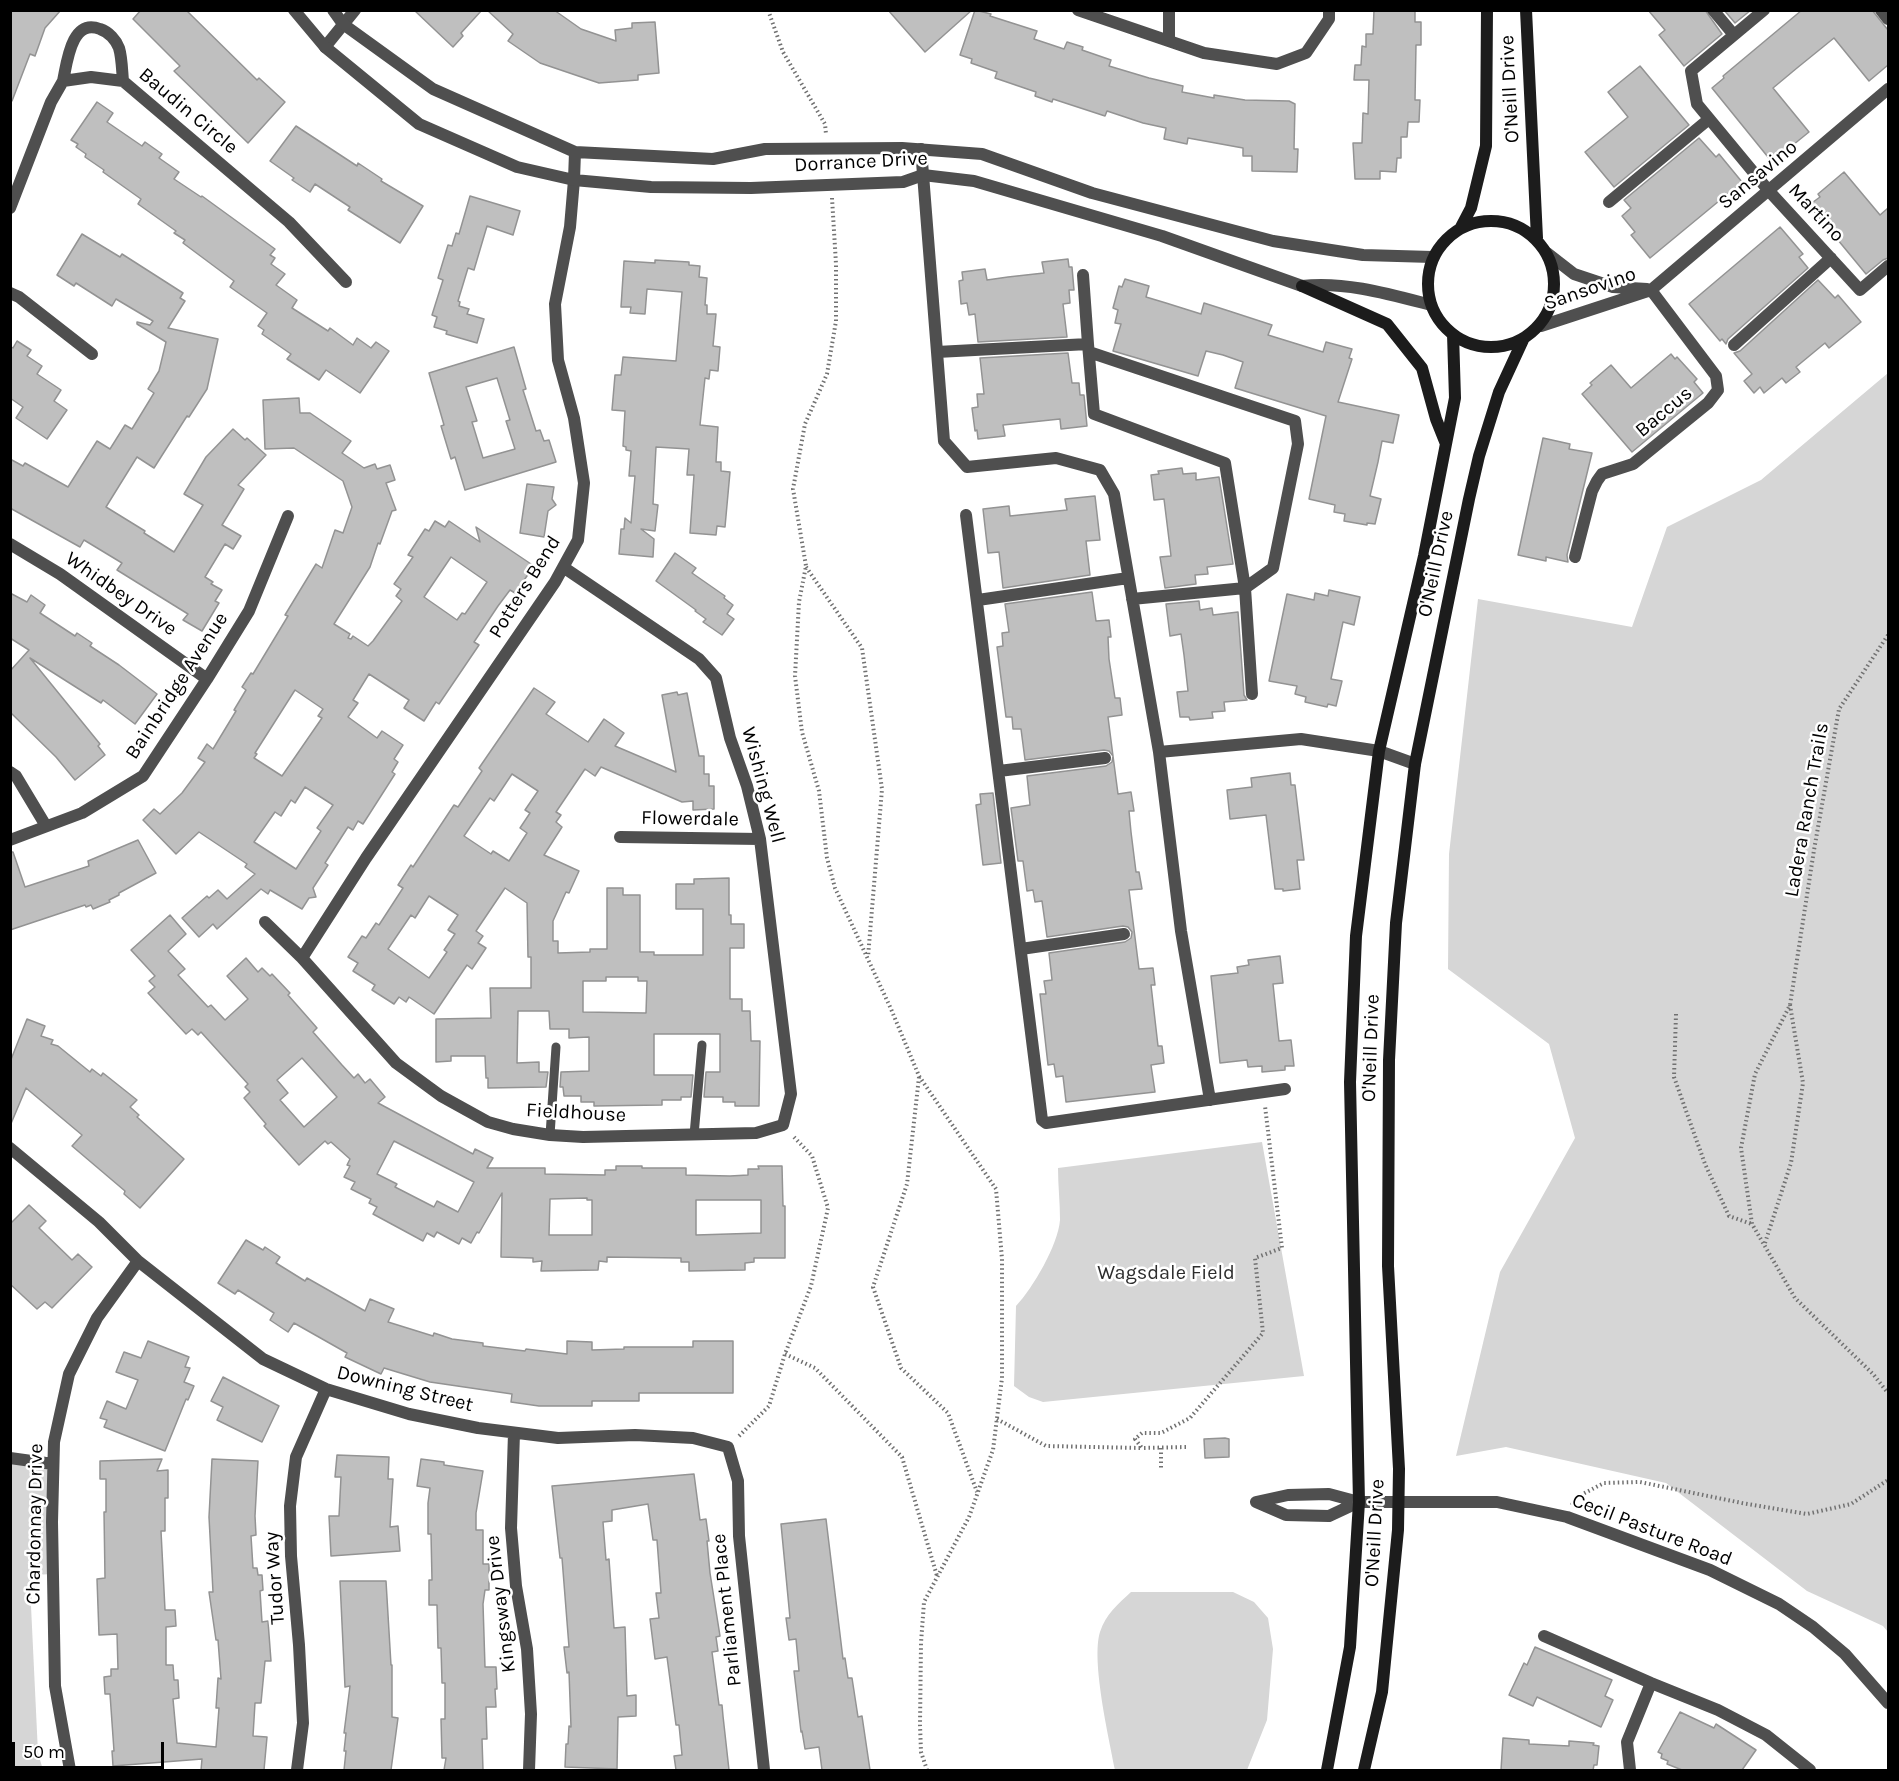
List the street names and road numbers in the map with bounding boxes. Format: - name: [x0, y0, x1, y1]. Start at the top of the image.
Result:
- street label: O'Neill Drive: [1495, 34, 1525, 144]
- street label: Baudin Circle: [134, 63, 242, 159]
- street label: Sansavino: [1714, 135, 1802, 215]
- street label: Dorrance Drive: [794, 147, 928, 177]
- street label: Martino: [1783, 179, 1849, 247]
- street label: Sansovino: [1541, 262, 1639, 316]
- street label: Baccus: [1631, 381, 1697, 443]
- street label: O'Neill Drive: [1413, 509, 1459, 619]
- street label: Potters Bend: [484, 531, 566, 643]
- street label: Whidbey Drive: [61, 547, 181, 641]
- street label: Bainbridge Avenue: [121, 608, 233, 764]
- street label: Ladera Ranch Trails: [1780, 721, 1834, 899]
- street label: Wishing Well: [736, 724, 790, 846]
- street label: Flowerdale: [641, 806, 739, 832]
- street label: O'Neill Drive: [1357, 994, 1385, 1102]
- street label: Fieldhouse: [525, 1098, 627, 1128]
- street label: Downing Street: [334, 1360, 476, 1418]
- street label: Chardonnay Drive: [22, 1443, 48, 1605]
- street label: O'Neill Drive: [1360, 1478, 1390, 1588]
- street label: Cecil Pasture Road: [1568, 1488, 1736, 1572]
- street label: Tudor Way: [260, 1531, 290, 1625]
- street label: Parliament Place: [707, 1532, 747, 1688]
- street label: Kingsway Drive: [481, 1534, 521, 1674]

